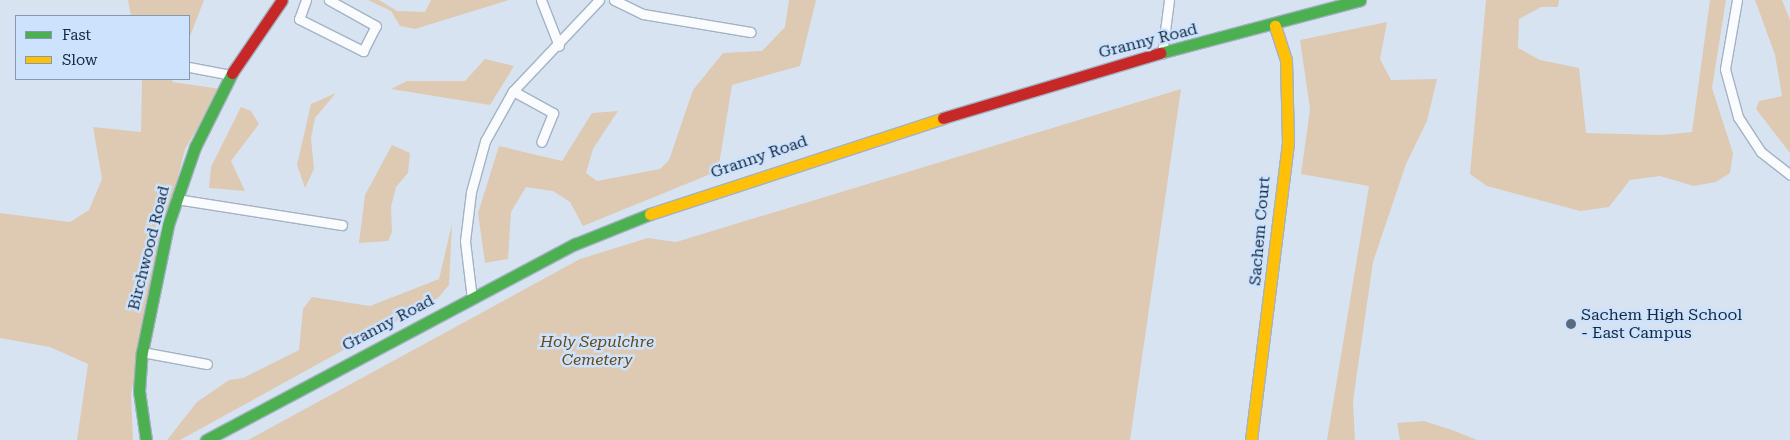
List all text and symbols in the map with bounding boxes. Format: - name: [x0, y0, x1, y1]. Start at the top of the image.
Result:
- legend: [15, 15, 190, 80]
- street label: Granny Road: [1097, 19, 1199, 63]
- text: Fast: [62, 26, 91, 44]
- text: Slow: [62, 51, 97, 69]
- street label: Granny Road: [708, 131, 810, 183]
- street label: Sachem Court: [1246, 176, 1274, 286]
- street label: Birchwood Road: [124, 184, 174, 312]
- street label: Granny Road: [339, 291, 437, 355]
- place label: Sachem High School - East Campus: [1581, 305, 1742, 343]
- marker: Sachem High School - East Campus: [1565, 318, 1577, 330]
- park label: Holy Sepulchre Cemetery: [540, 332, 654, 370]

